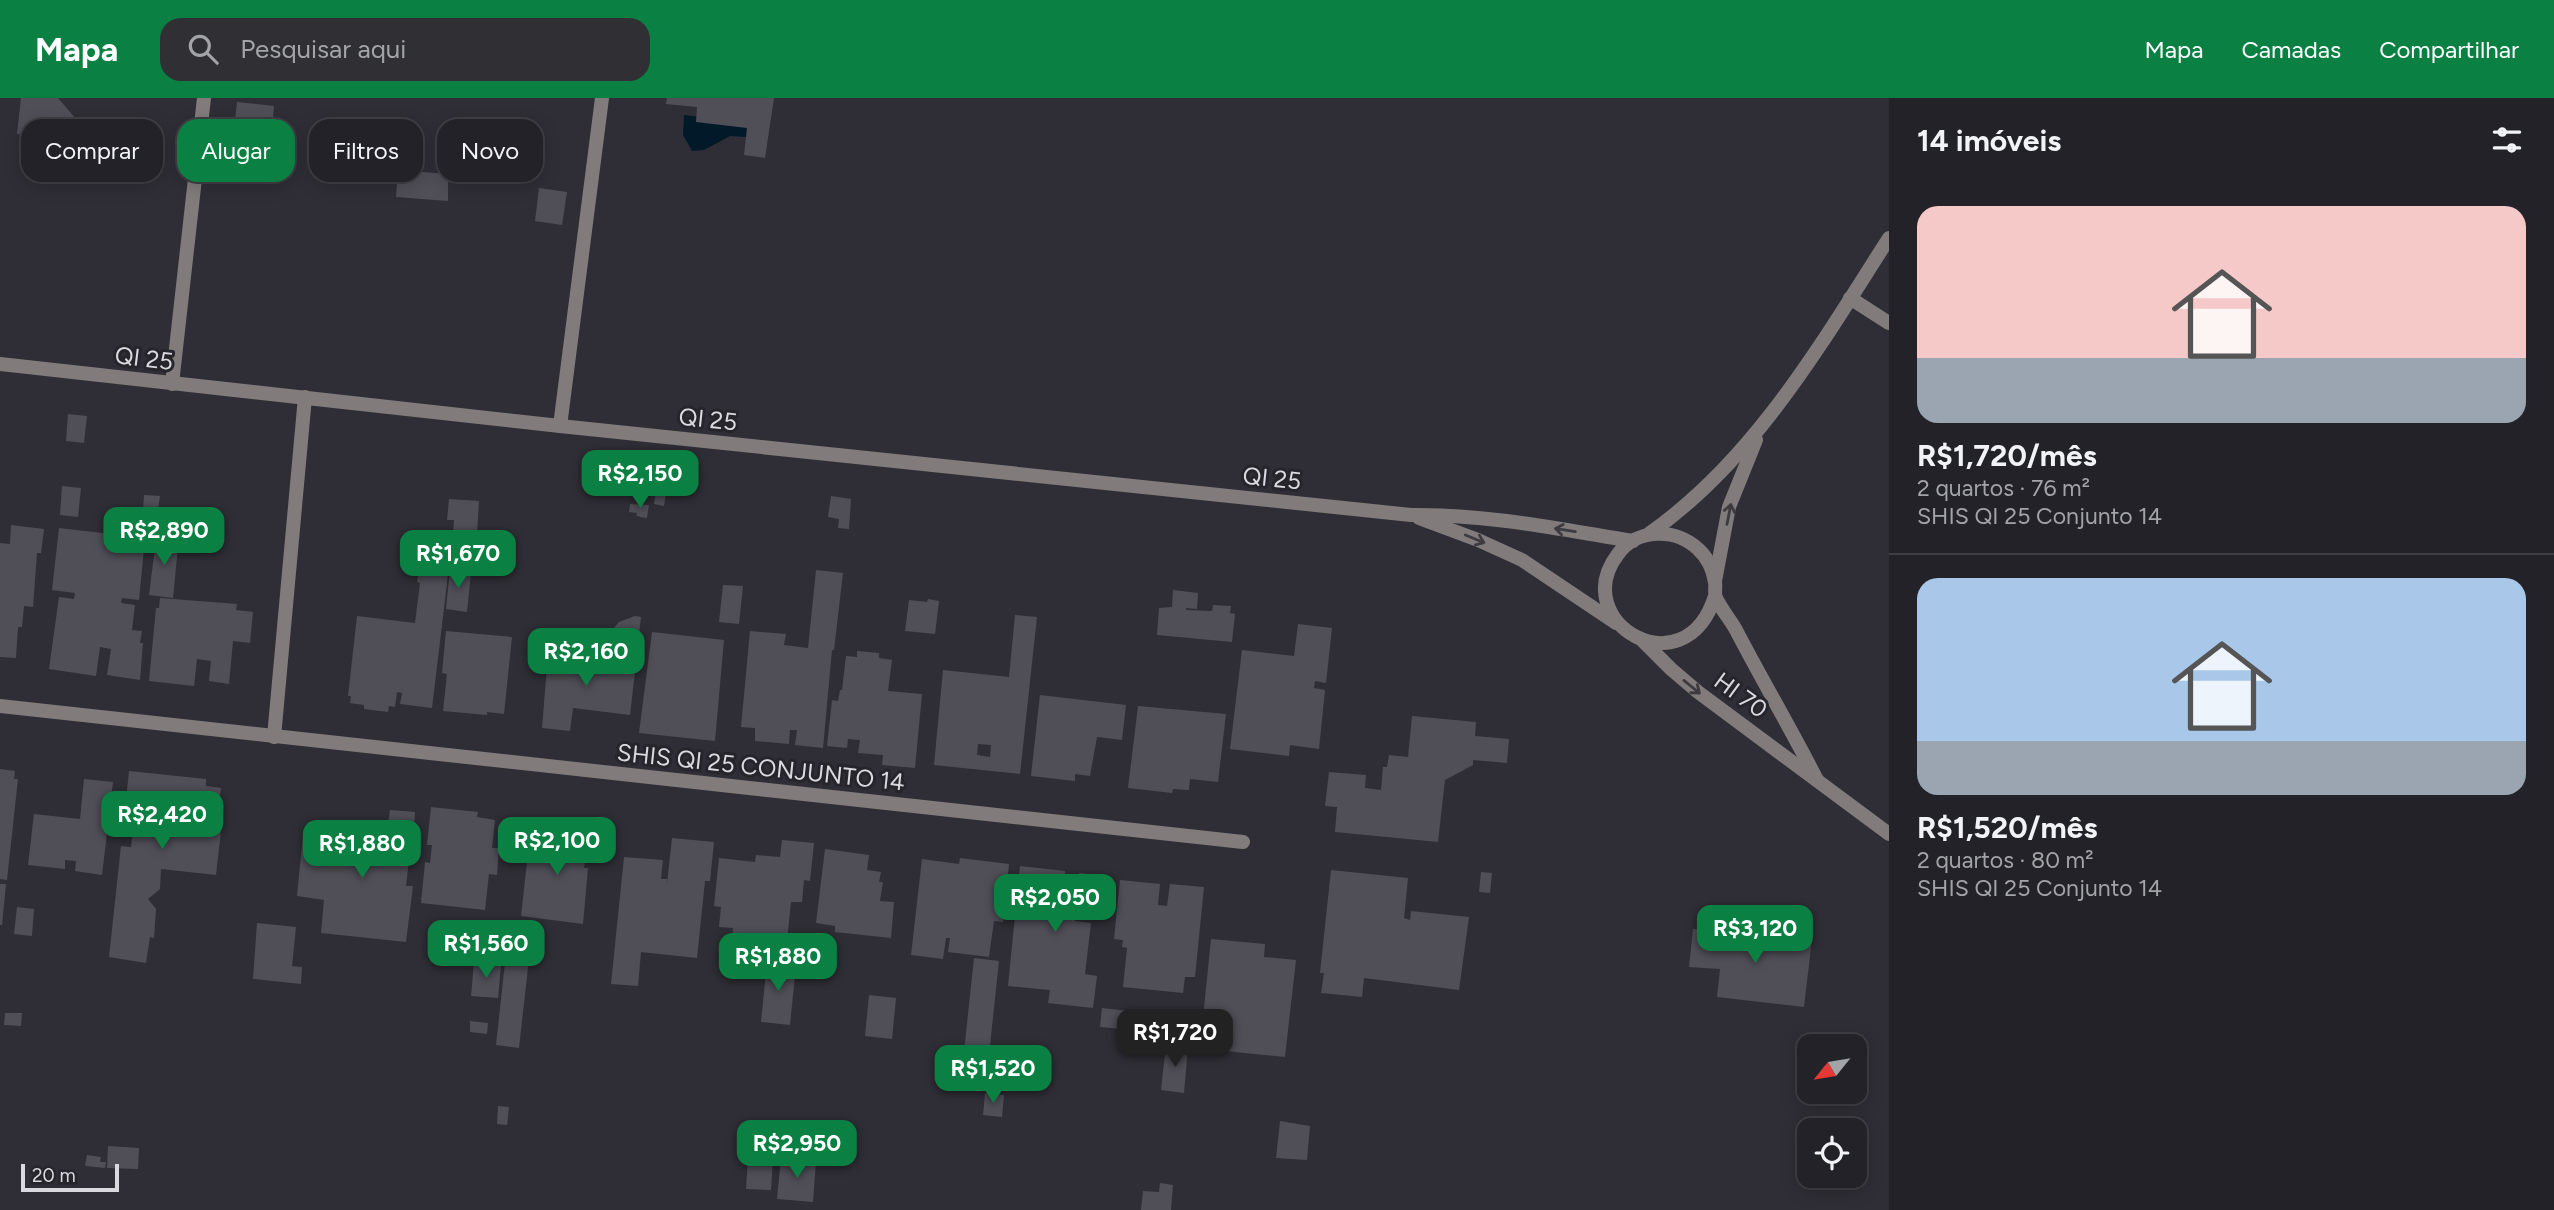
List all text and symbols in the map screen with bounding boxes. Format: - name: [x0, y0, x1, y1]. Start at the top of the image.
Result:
- search box: [160, 18, 650, 81]
- text: Mapa: [35, 30, 118, 69]
- icon: search: [184, 30, 222, 68]
- text: Pesquisar aqui: [240, 33, 406, 65]
- text: Mapa: [2144, 35, 2203, 64]
- text: Camadas: [2241, 35, 2341, 64]
- text: Compartilhar: [2379, 35, 2519, 64]
- chip: Comprar: [21, 119, 163, 182]
- chip: Alugar: [177, 119, 295, 182]
- chip: Filtros: [309, 119, 423, 182]
- chip: Novo: [437, 119, 543, 182]
- icon: filters: [2488, 121, 2526, 159]
- text: 14 imóveis: [1917, 122, 2061, 159]
- icon: home: [2159, 251, 2285, 377]
- street label: QI 25: [113, 340, 175, 376]
- street label: QI 25: [677, 402, 739, 436]
- text: R$1,720/mês: [1917, 437, 2097, 474]
- pin: R$2,150: [575, 450, 705, 510]
- text: R$2,150: [598, 459, 682, 487]
- street label: QI 25: [1241, 461, 1303, 495]
- text: 2 quartos · 76 m²: [1917, 474, 2090, 502]
- text: SHIS QI 25 Conjunto 14: [1917, 502, 2162, 530]
- one-way arrow: [1723, 504, 1736, 526]
- pin: R$2,890: [99, 508, 229, 567]
- text: R$2,890: [119, 516, 209, 544]
- one-way arrow: [1555, 523, 1577, 536]
- pin: R$1,670: [393, 531, 523, 590]
- one-way arrow: [1464, 534, 1485, 547]
- text: R$1,670: [416, 539, 500, 567]
- icon: home: [2159, 623, 2285, 749]
- pin: R$2,160: [521, 628, 651, 688]
- text: R$2,160: [544, 637, 628, 665]
- street label: HI 70: [1709, 666, 1773, 724]
- one-way arrow: [1683, 679, 1701, 695]
- street label: SHIS QI 25 CONJUNTO 14: [616, 737, 906, 797]
- pin: R$2,420: [97, 792, 227, 851]
- text: R$2,420: [117, 800, 207, 828]
- text: R$1,520/mês: [1917, 809, 2097, 846]
- pin: R$2,100: [492, 818, 622, 877]
- pin: R$1,880: [297, 820, 427, 880]
- text: R$2,100: [514, 826, 600, 854]
- text: R$1,880: [319, 829, 405, 857]
- text: 2 quartos · 80 m²: [1917, 846, 2094, 874]
- pin: R$2,050: [990, 874, 1120, 934]
- text: SHIS QI 25 Conjunto 14: [1917, 874, 2162, 902]
- text: R$2,050: [1010, 883, 1100, 911]
- pin: R$3,120: [1690, 906, 1820, 965]
- text: R$3,120: [1713, 914, 1797, 942]
- pin: R$1,560: [421, 920, 551, 980]
- text: R$1,560: [444, 929, 528, 957]
- pin: R$1,880: [713, 934, 843, 993]
- text: R$1,880: [735, 942, 821, 970]
- pin: R$1,720: [1110, 1010, 1240, 1069]
- text: R$1,720: [1133, 1018, 1217, 1046]
- north arrow: [1797, 1034, 1867, 1104]
- map controls: [1797, 1034, 1867, 1188]
- pin: R$1,520: [928, 1046, 1058, 1105]
- text: R$1,520: [951, 1054, 1035, 1082]
- button: locate: [1797, 1118, 1867, 1188]
- pin: R$2,950: [732, 1121, 862, 1180]
- text: R$2,950: [753, 1129, 841, 1157]
- scale bar: [21, 1161, 119, 1193]
- text: 20 m: [32, 1164, 76, 1187]

